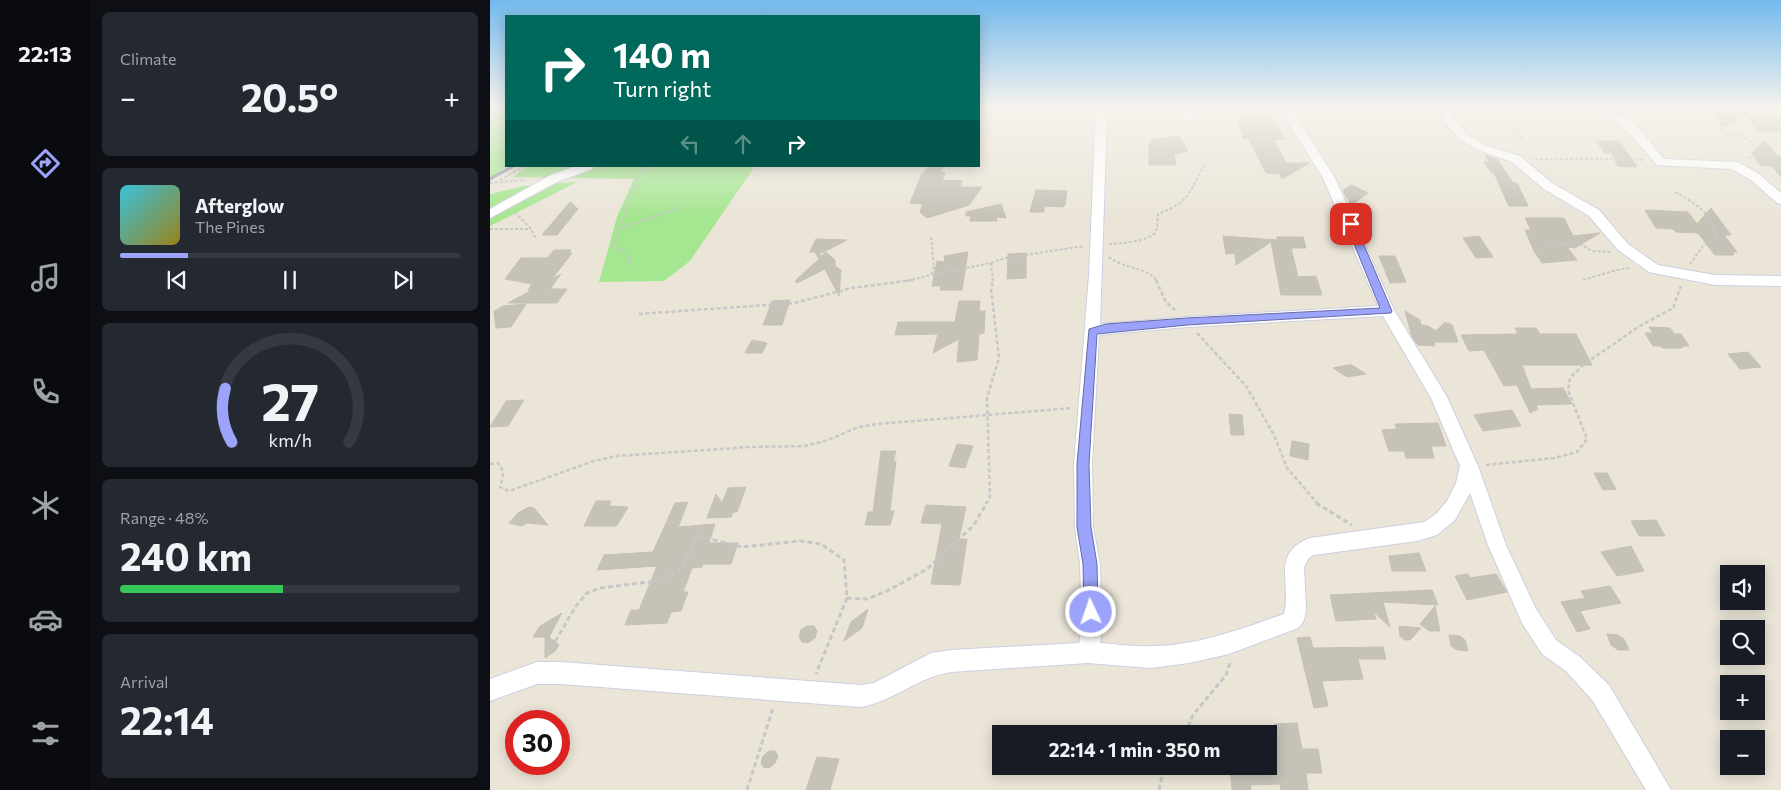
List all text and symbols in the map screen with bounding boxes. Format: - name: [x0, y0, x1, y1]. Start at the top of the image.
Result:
- text: 140 m: [613, 32, 711, 75]
- icon: right: [530, 35, 595, 100]
- text: 22:13: [18, 40, 72, 67]
- text: Climate: [120, 49, 176, 68]
- text: 20.5°: [241, 73, 338, 120]
- text: Turn right: [613, 75, 711, 102]
- text: −: [120, 80, 136, 114]
- text: +: [444, 80, 460, 114]
- icon: left: [676, 130, 704, 158]
- icon: ahead: [729, 130, 757, 158]
- icon: right: [782, 130, 810, 158]
- icon: directions: [28, 146, 63, 181]
- text: Afterglow: [195, 194, 284, 217]
- pin: [1330, 203, 1372, 245]
- icon: arrive: [1337, 210, 1365, 238]
- text: The Pines: [195, 217, 265, 236]
- icon: music: [28, 260, 63, 295]
- icon: previous: [163, 266, 191, 294]
- icon: pause: [276, 266, 304, 294]
- icon: next: [389, 266, 417, 294]
- text: 27: [261, 368, 319, 432]
- icon: phone: [28, 374, 63, 409]
- text: km/h: [268, 429, 312, 451]
- icon: climate: [28, 488, 63, 523]
- text: Range · 48%: [120, 508, 208, 527]
- text: 240 km: [120, 532, 252, 579]
- map controls: [1720, 565, 1765, 775]
- button: sound: [1720, 565, 1765, 610]
- position arrow: [1064, 585, 1116, 637]
- icon: car: [28, 602, 63, 637]
- button: search: [1720, 620, 1765, 665]
- text: Arrival: [120, 672, 168, 691]
- button: +: [1720, 675, 1765, 720]
- text: 22:14: [120, 696, 214, 743]
- speed limit sign: 30: [505, 710, 570, 775]
- icon: filters: [28, 716, 63, 751]
- button: −: [1720, 730, 1765, 775]
- text: 22:14 · 1 min · 350 m: [1049, 738, 1220, 761]

